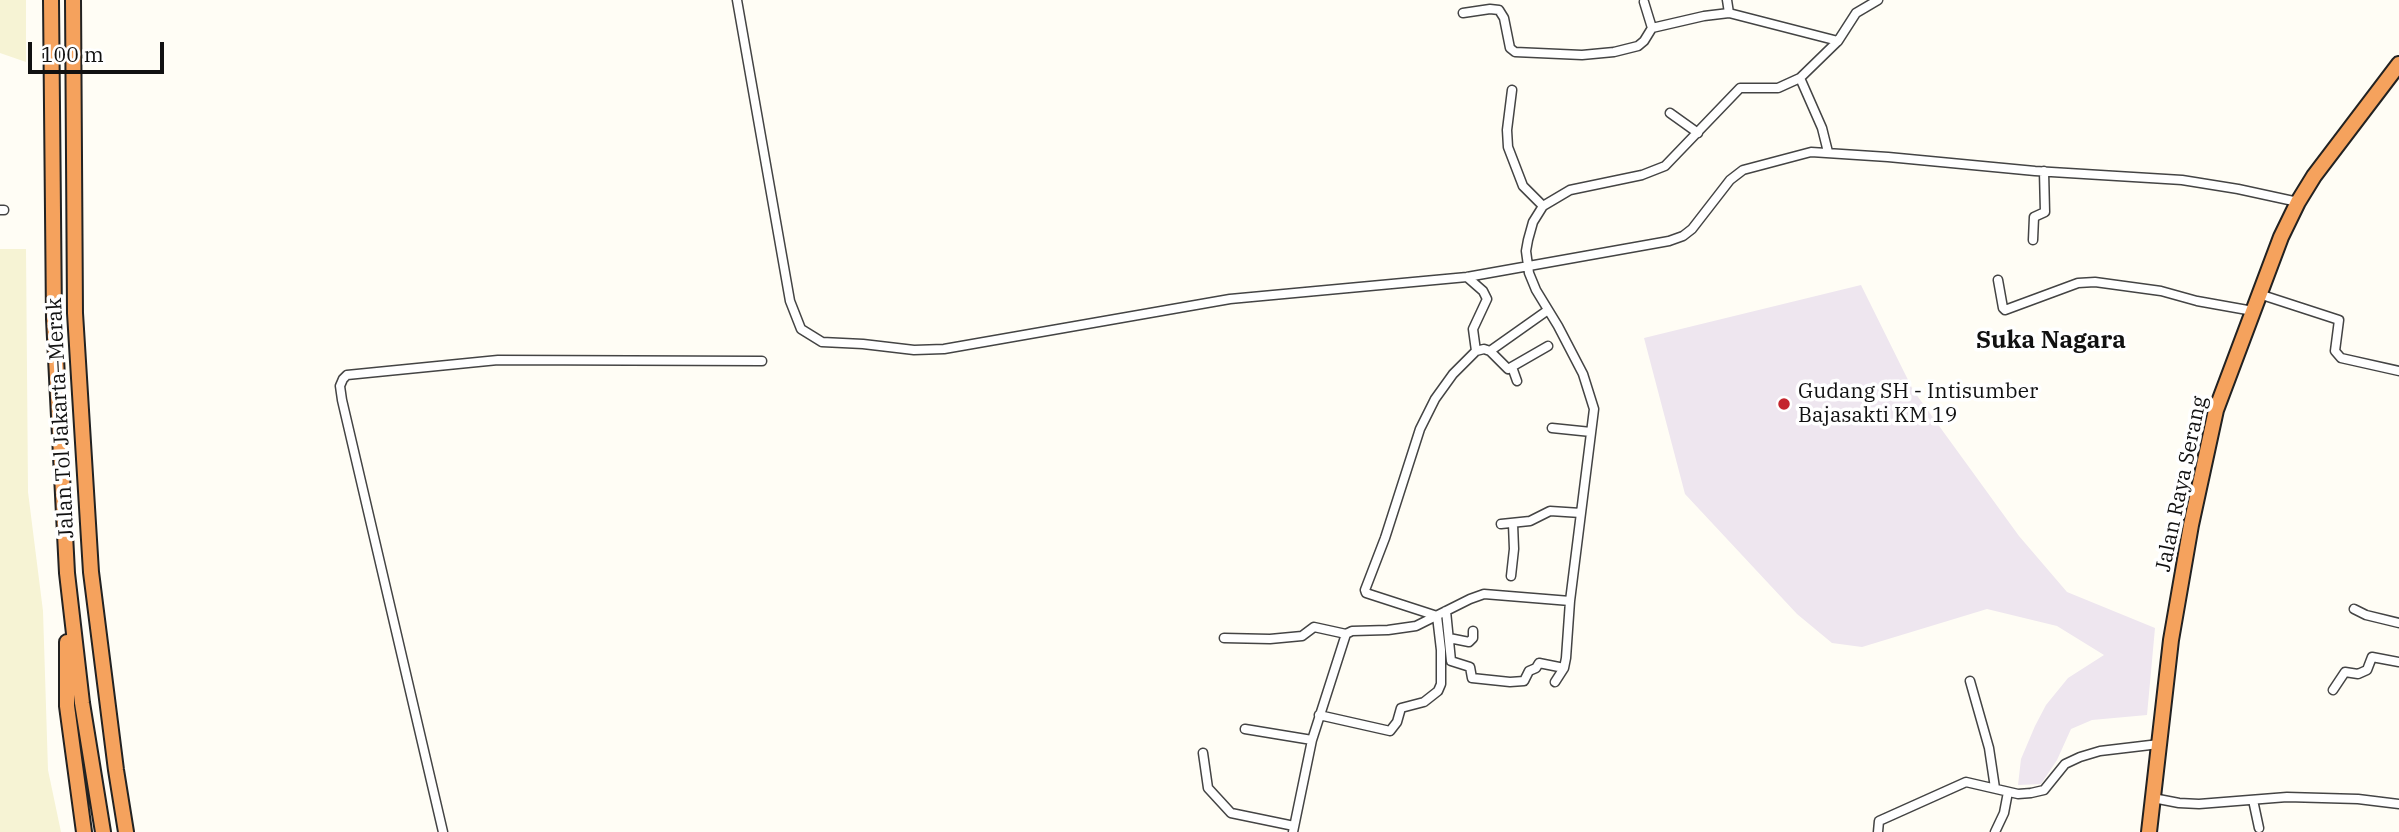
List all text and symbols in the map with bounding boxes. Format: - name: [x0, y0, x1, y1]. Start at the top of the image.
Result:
- scale bar: [32, 28, 168, 72]
- text: 100 m: [41, 40, 104, 68]
- street label: Jalan Tol Jakarta–Merak: [42, 297, 80, 539]
- district label: Suka Nagara: [1976, 327, 2126, 355]
- place label: Gudang SH - Intisumber Bajasakti KM 19: [1798, 379, 2038, 429]
- street label: Jalan Raya Serang: [2151, 394, 2213, 574]
- marker: Gudang SH - Intisumber Bajasakti KM 19: [1776, 396, 1792, 412]

